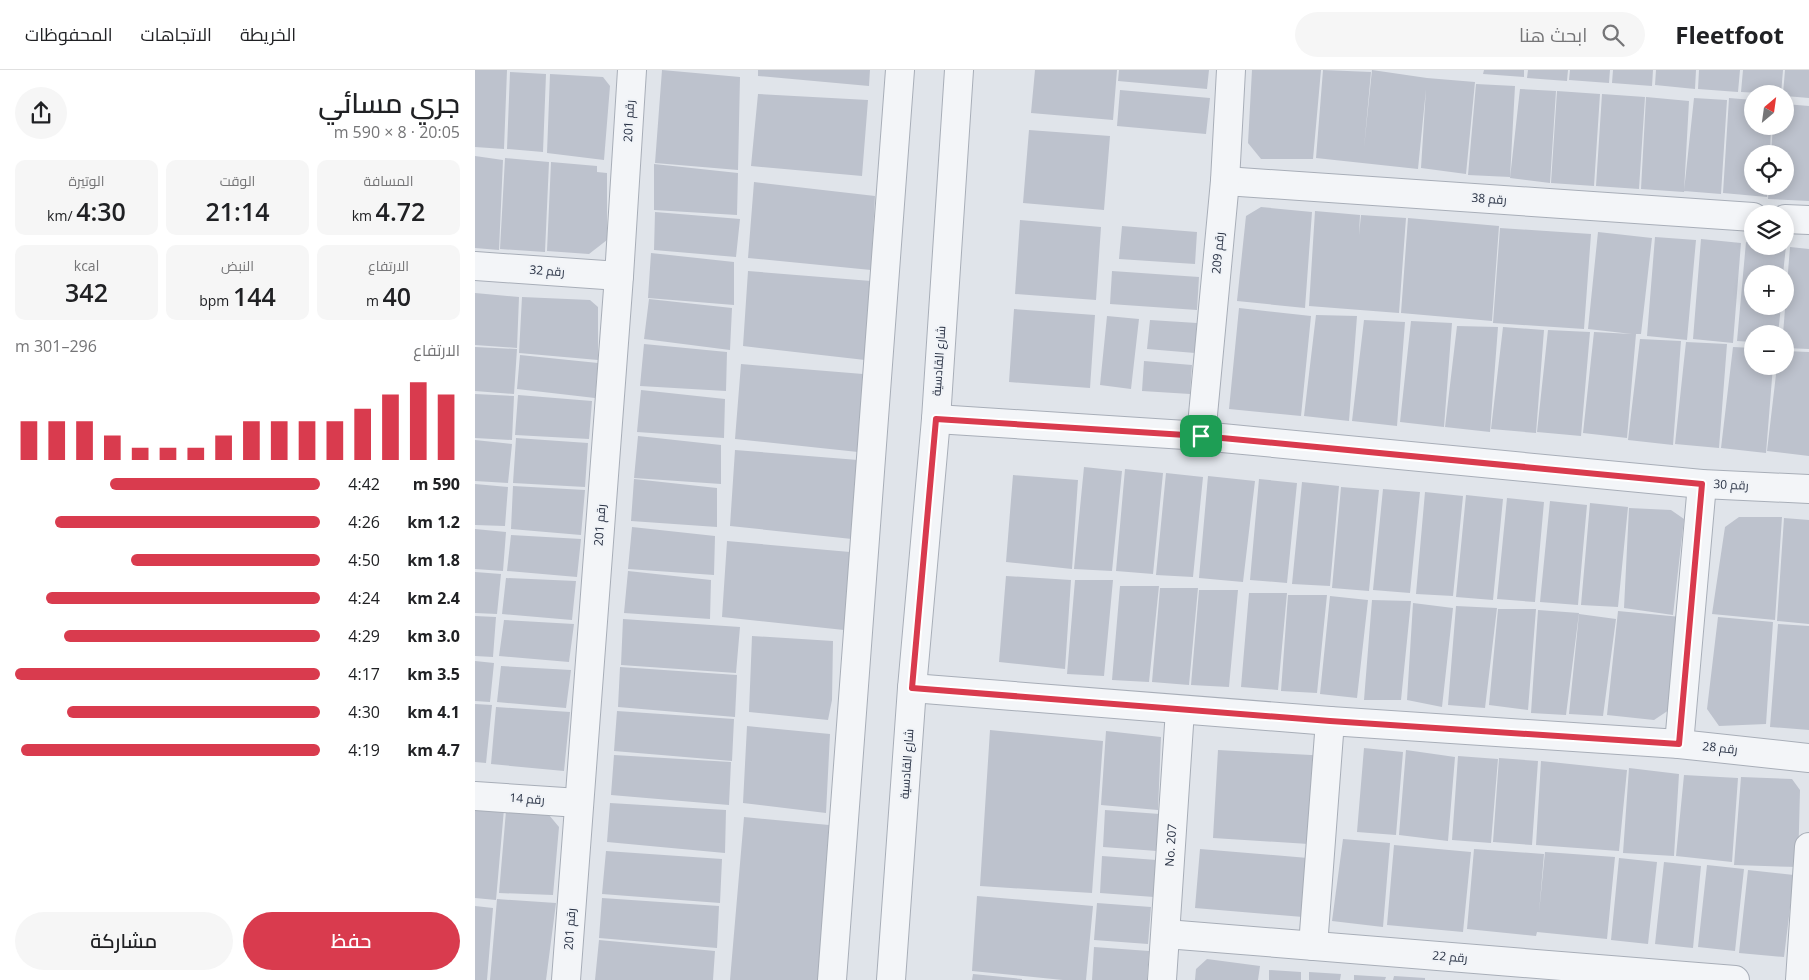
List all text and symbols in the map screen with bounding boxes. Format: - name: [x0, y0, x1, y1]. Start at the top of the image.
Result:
- search box: [1295, 12, 1645, 57]
- text: Fleetfoot: [1675, 18, 1784, 51]
- icon: search: [1599, 21, 1627, 49]
- text: المحفوظات: [25, 22, 113, 46]
- text: الاتجاهات: [141, 22, 212, 46]
- text: الخريطة: [240, 22, 296, 46]
- text: ابحث هنا: [1519, 22, 1587, 48]
- text: جري مسائي: [318, 83, 460, 121]
- north arrow: [1744, 85, 1794, 135]
- map controls: [1744, 85, 1794, 375]
- button: share: [15, 87, 67, 139]
- street label: رقم 201: [619, 100, 638, 142]
- text: 20:05 · 8 × 590 m: [334, 121, 460, 143]
- button: locate: [1744, 145, 1794, 195]
- text: الوتيرة: [69, 171, 104, 190]
- text: الوقت: [220, 171, 255, 190]
- text: المسافة: [364, 171, 413, 190]
- street label: رقم 38: [1471, 189, 1507, 208]
- text: 4:30: [76, 194, 126, 228]
- text: 21:14: [205, 194, 270, 228]
- text: 4.72: [376, 194, 425, 228]
- button: layers: [1744, 205, 1794, 255]
- text: /km: [47, 206, 76, 225]
- text: km: [352, 206, 376, 225]
- street label: رقم 209: [1207, 231, 1228, 275]
- text: kcal: [74, 256, 99, 275]
- text: النبض: [221, 256, 254, 275]
- text: الارتفاع: [368, 256, 409, 275]
- street label: رقم 32: [529, 261, 565, 280]
- button: +: [1744, 265, 1794, 315]
- text: 342: [65, 275, 108, 309]
- text: 144: [233, 279, 276, 313]
- text: 40: [383, 279, 411, 313]
- text: bpm: [199, 291, 233, 310]
- text: m: [366, 291, 383, 310]
- street label: شارع القادسية: [928, 325, 949, 397]
- button: −: [1744, 325, 1794, 375]
- text: 296–301 m: [15, 335, 97, 357]
- text: الارتفاع: [413, 339, 460, 361]
- pin: [1180, 415, 1222, 457]
- icon: arrive: [1187, 422, 1215, 450]
- text: 4:42: [348, 473, 380, 495]
- text: 590 m: [413, 473, 460, 495]
- street label: رقم 30: [1713, 475, 1749, 494]
- street label: رقم 201: [590, 503, 609, 547]
- text: 4:26: [348, 511, 380, 533]
- text: 1.2 km: [407, 511, 460, 533]
- text: 4:50: [348, 549, 380, 571]
- text: 1.8 km: [407, 549, 460, 571]
- text: 4:24: [348, 587, 380, 609]
- text: 2.4 km: [407, 587, 460, 609]
- text: 4:29: [348, 625, 380, 647]
- text: 3.0 km: [407, 625, 460, 647]
- text: 4:17: [348, 663, 380, 685]
- text: 3.5 km: [407, 663, 460, 685]
- text: 4:30: [348, 701, 380, 723]
- text: 4.1 km: [407, 701, 460, 723]
- street label: شارع القادسية: [896, 728, 917, 800]
- street label: رقم 28: [1702, 737, 1738, 758]
- text: 4:19: [348, 739, 380, 761]
- text: 4.7 km: [407, 739, 460, 761]
- street label: رقم 14: [509, 789, 545, 808]
- street label: No. 207: [1161, 823, 1180, 867]
- street label: رقم 201: [560, 907, 579, 951]
- button: مشاركة: [15, 912, 233, 970]
- button: حفظ: [243, 912, 460, 970]
- street label: رقم 22: [1432, 947, 1468, 967]

